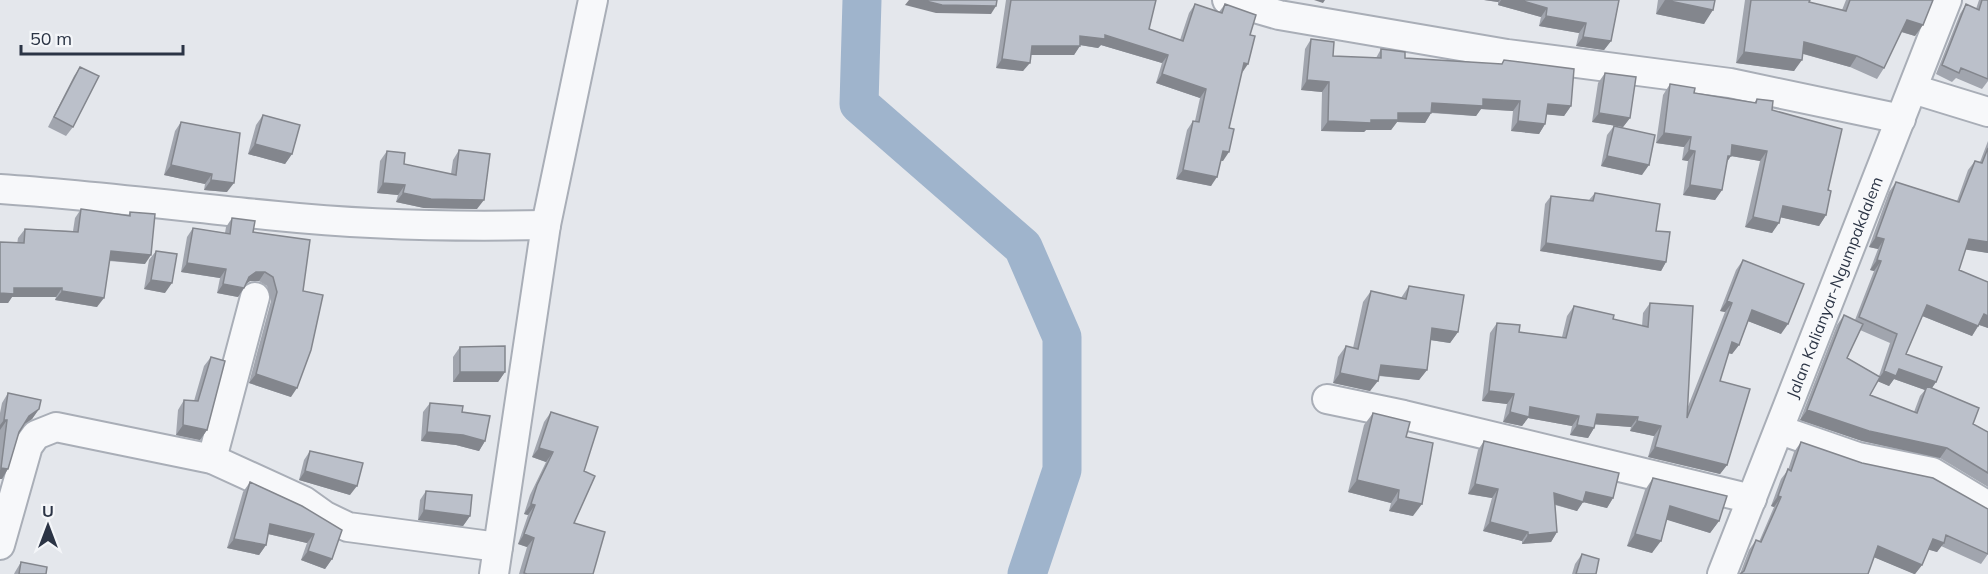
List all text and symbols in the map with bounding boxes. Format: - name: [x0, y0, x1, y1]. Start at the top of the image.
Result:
- scale bar: [21, 18, 183, 56]
- text: 50 m: [30, 27, 72, 50]
- street label: Jalan Kalianyar-Ngumpakdalem: [1782, 174, 1887, 401]
- north arrow: [18, 496, 78, 556]
- text: U: [42, 501, 54, 521]

